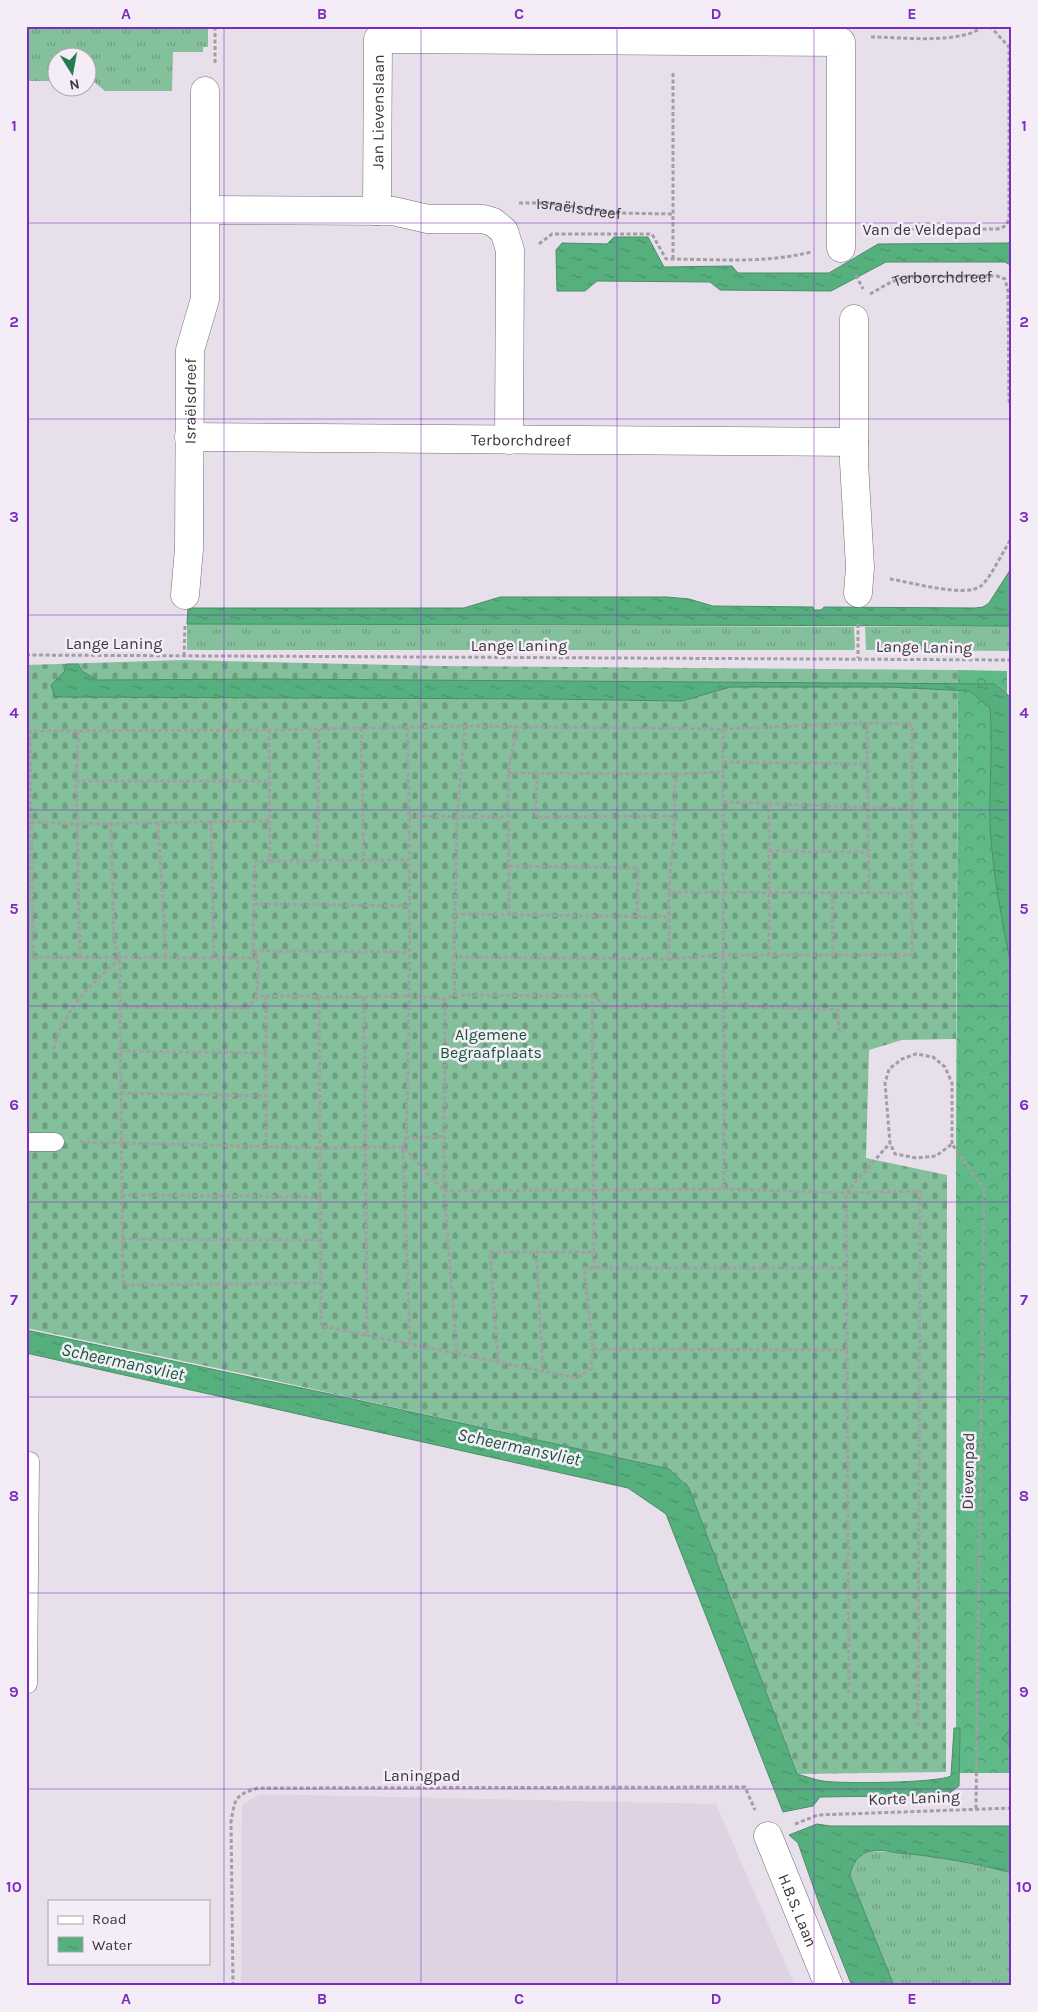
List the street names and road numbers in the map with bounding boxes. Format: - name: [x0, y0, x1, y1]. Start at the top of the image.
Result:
- street label: Jan Lievenslaan: [368, 54, 387, 170]
- street label: Israëlsdreef: [536, 194, 622, 223]
- street label: Van de Veldepad: [863, 220, 981, 239]
- street label: Terborchdreef: [890, 267, 993, 290]
- street label: Israëlsdreef: [180, 358, 199, 444]
- street label: Terborchdreef: [471, 430, 572, 449]
- street label: Lange Laning: [66, 634, 162, 653]
- street label: Lange Laning: [471, 636, 567, 655]
- street label: Lange Laning: [876, 637, 972, 657]
- street label: Dievenpad: [958, 1432, 978, 1510]
- street label: Laningpad: [383, 1766, 461, 1785]
- street label: Korte Laning: [868, 1787, 960, 1809]
- street label: H.B.S. Laan: [775, 1871, 822, 1950]

